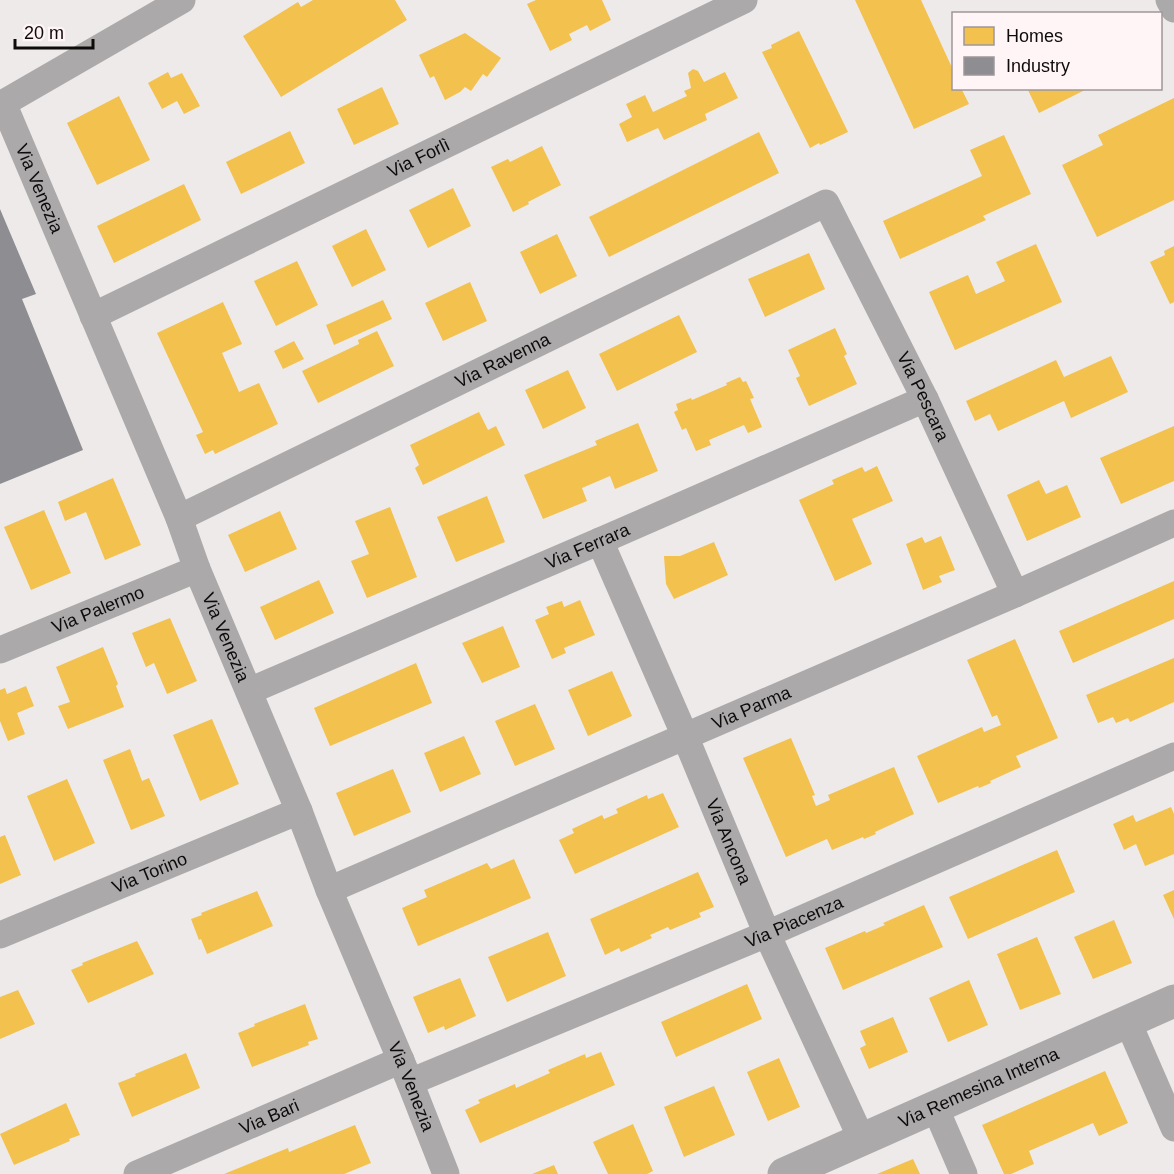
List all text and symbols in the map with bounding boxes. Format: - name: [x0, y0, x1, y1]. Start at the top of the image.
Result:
- scale bar: [15, 12, 93, 50]
- legend: [952, 12, 1162, 90]
- text: 20 m: [24, 23, 64, 43]
- text: Homes: [1006, 26, 1063, 46]
- text: Industry: [1006, 56, 1070, 76]
- street label: Via Forlì: [384, 134, 453, 181]
- street label: Via Venezia: [12, 141, 67, 237]
- street label: Via Ravenna: [452, 328, 554, 392]
- street label: Via Pescara: [893, 348, 953, 445]
- street label: Via Ferrara: [542, 519, 633, 573]
- street label: Via Palermo: [49, 582, 147, 638]
- street label: Via Venezia: [198, 590, 254, 686]
- street label: Via Parma: [709, 682, 795, 734]
- street label: Via Ancona: [702, 796, 756, 888]
- street label: Via Torino: [109, 848, 190, 897]
- street label: Via Piacenza: [742, 892, 847, 952]
- street label: Via Venezia: [384, 1039, 439, 1135]
- street label: Via Remesina Interna: [896, 1043, 1063, 1132]
- street label: Via Bari: [236, 1095, 302, 1139]

